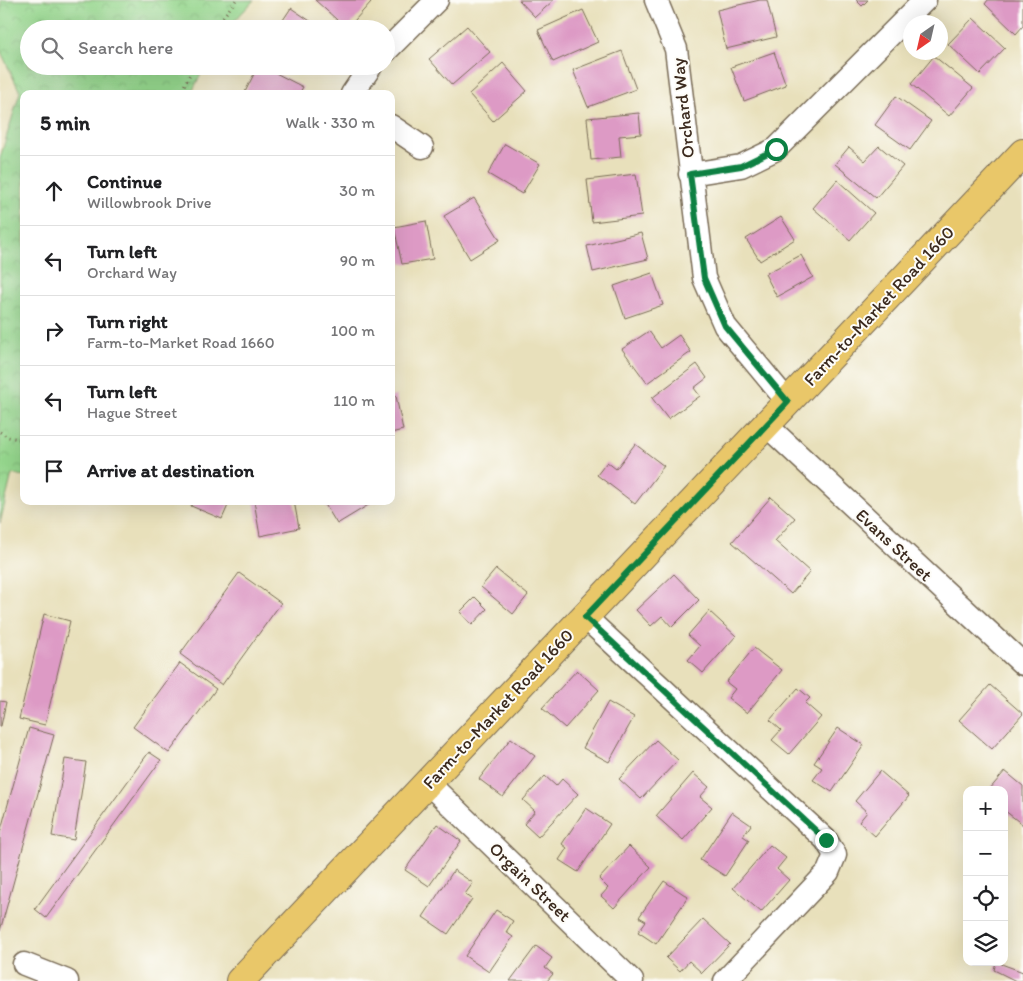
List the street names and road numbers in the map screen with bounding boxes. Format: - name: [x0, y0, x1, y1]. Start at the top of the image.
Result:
- street label: Orchard Way: [667, 56, 699, 159]
- street label: Farm-to-Market Road 1660: [799, 221, 959, 391]
- street label: Evans Street: [851, 504, 937, 586]
- street label: Farm-to-Market Road 1660: [418, 624, 578, 794]
- street label: Orgain Street: [484, 838, 576, 927]

